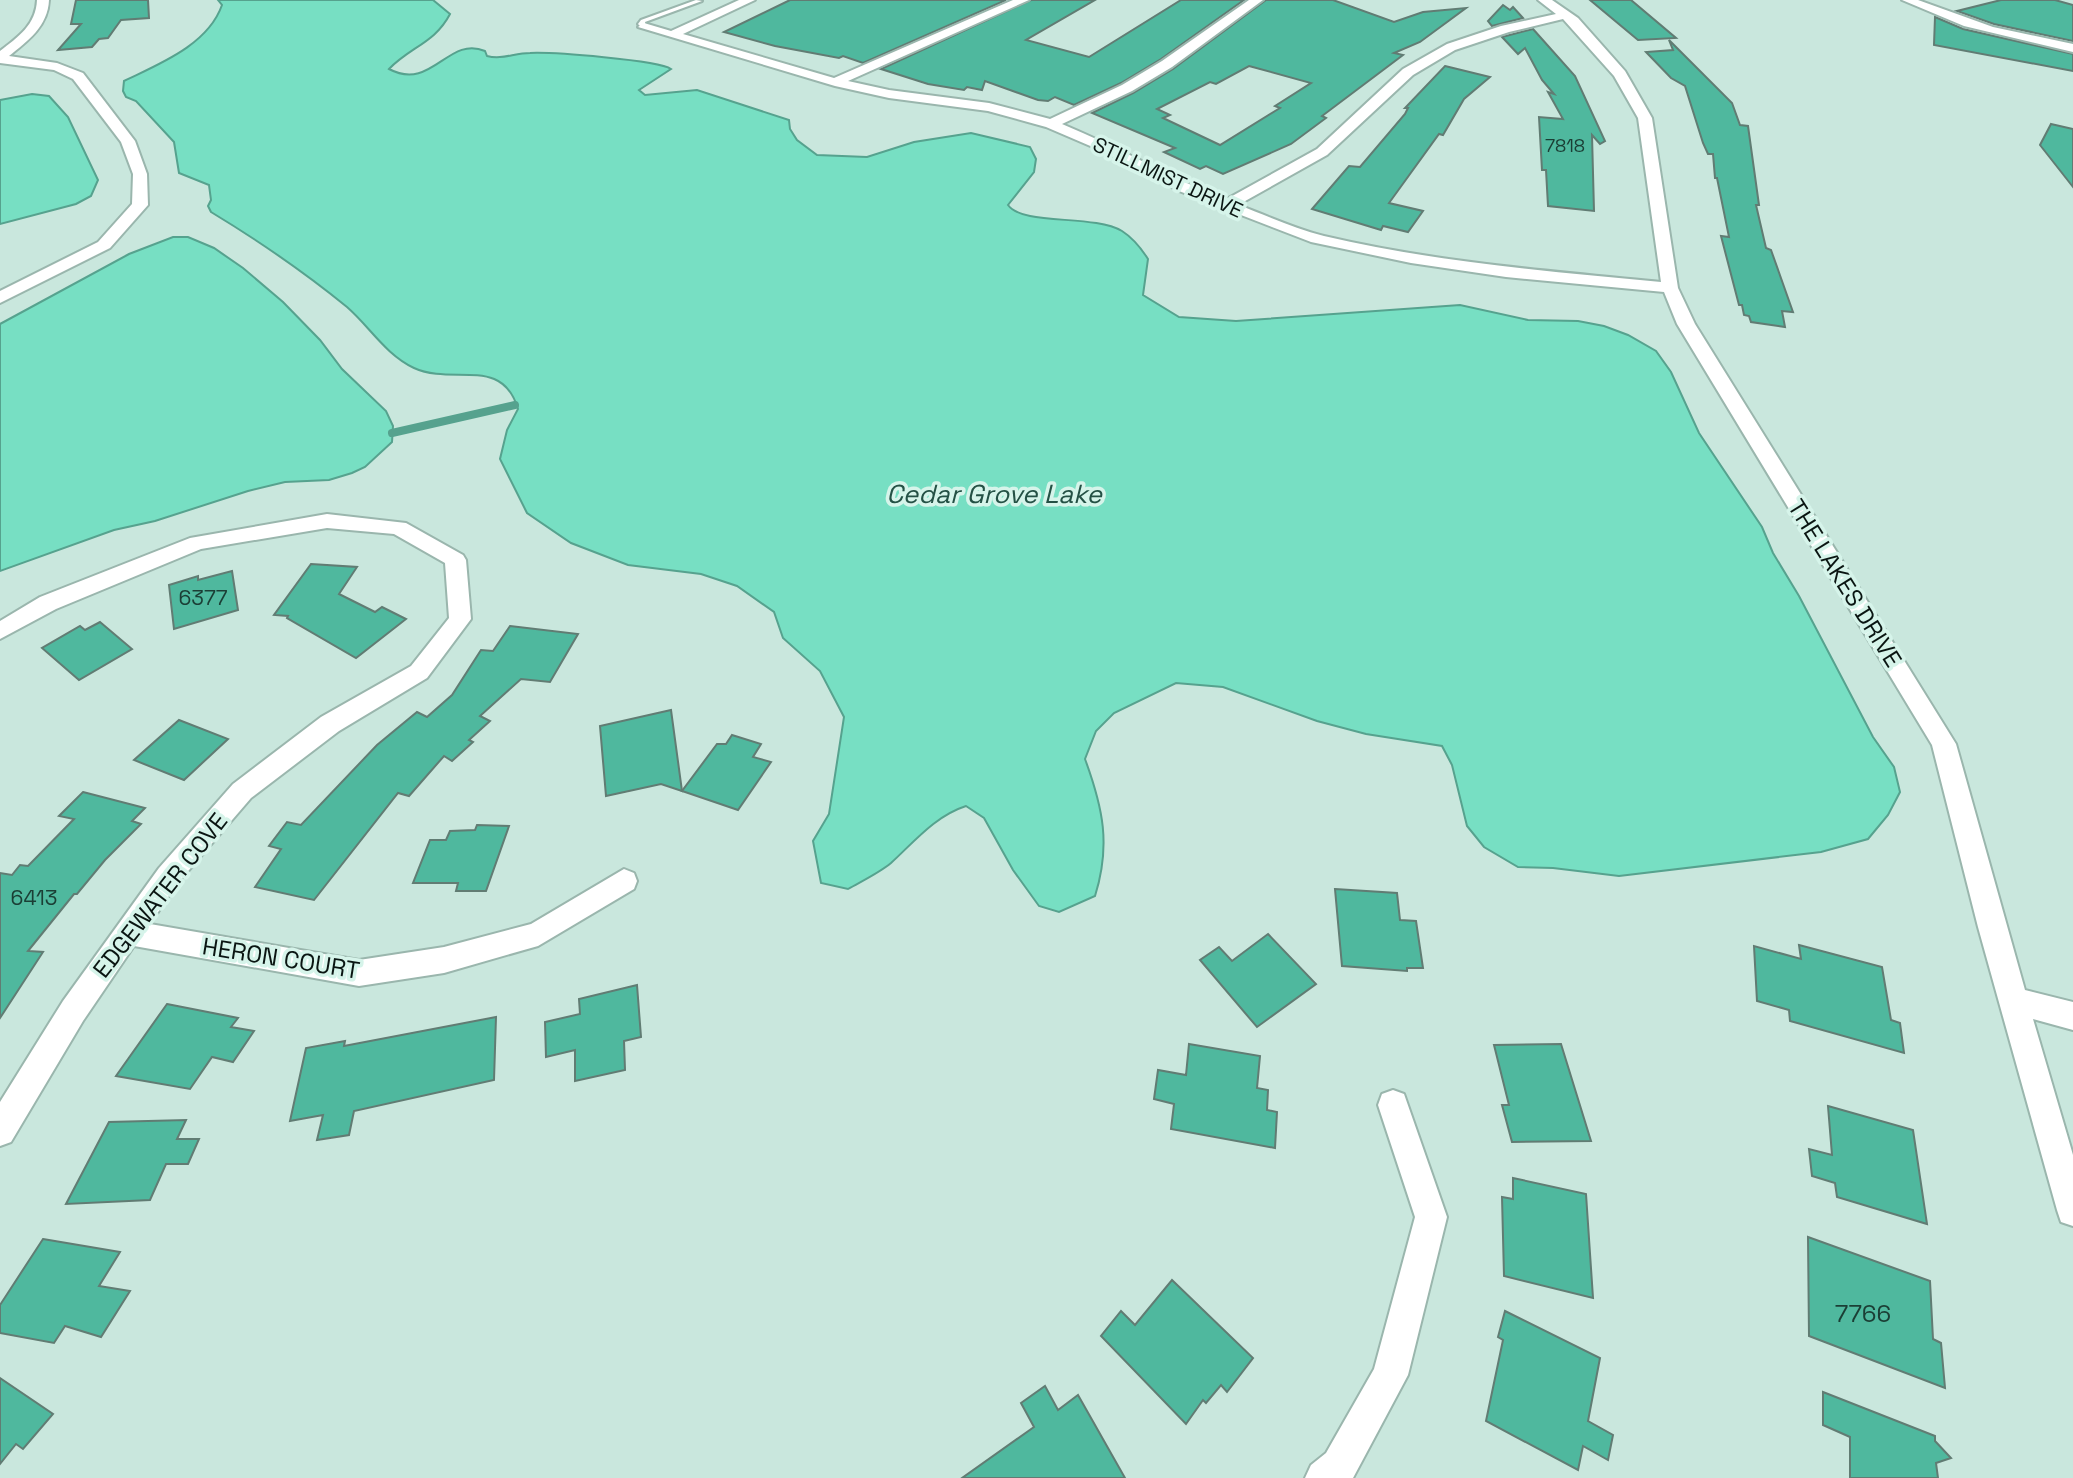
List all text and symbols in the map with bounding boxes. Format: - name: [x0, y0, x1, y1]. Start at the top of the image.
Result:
- street label: STILLMIST DRIVE: [1089, 130, 1247, 224]
- house number: 7818: [1545, 134, 1585, 157]
- water label: Cedar Grove Lake: [886, 477, 1103, 511]
- street label: THE LAKES DRIVE: [1781, 493, 1909, 673]
- house number: 6377: [178, 584, 228, 611]
- street label: EDGEWATER COVE: [86, 806, 234, 984]
- house number: 6413: [11, 884, 57, 911]
- street label: HERON COURT: [200, 930, 362, 986]
- house number: 7766: [1835, 1298, 1891, 1329]

